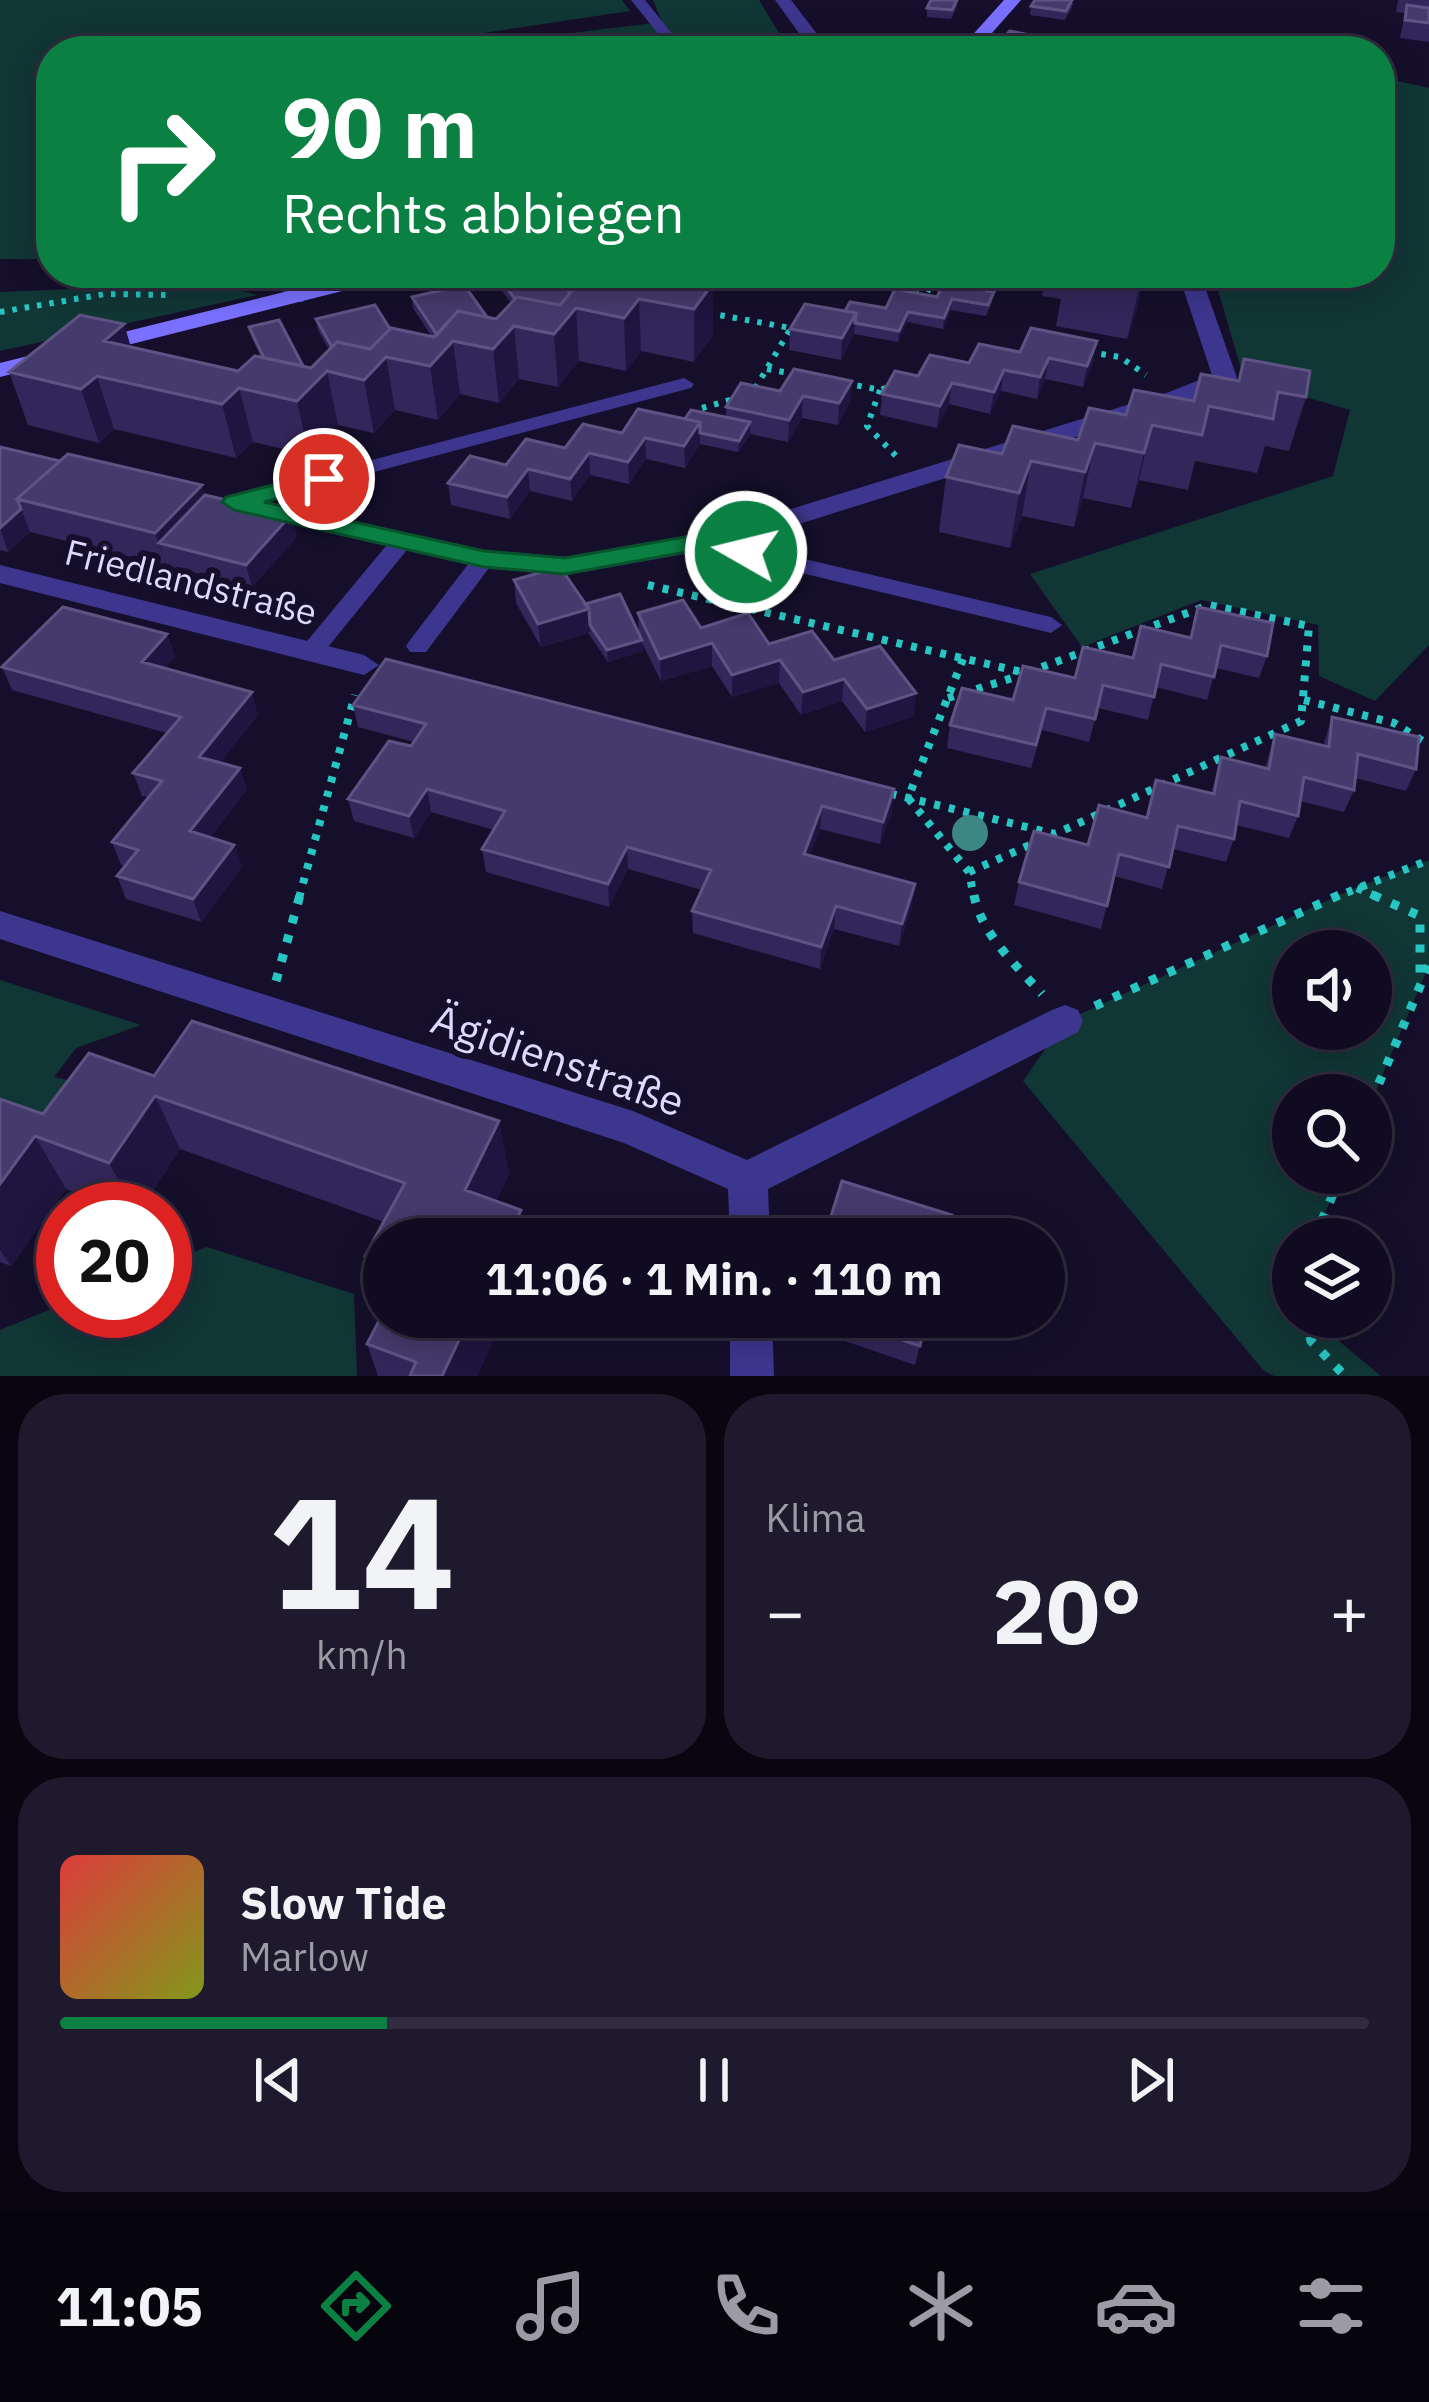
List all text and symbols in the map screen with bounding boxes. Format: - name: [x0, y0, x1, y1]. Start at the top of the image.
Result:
- text: 90 m: [282, 72, 478, 181]
- icon: right: [84, 84, 240, 240]
- text: Rechts abbiegen: [282, 178, 684, 248]
- pin: [273, 428, 375, 530]
- icon: arrive: [291, 446, 357, 512]
- position arrow: [683, 489, 809, 615]
- street label: Friedlandstraße: [60, 528, 322, 635]
- map controls: [1272, 930, 1392, 1338]
- button: sound: [1272, 930, 1392, 1050]
- street label: Ägidienstraße: [424, 991, 692, 1128]
- button: search: [1272, 1074, 1392, 1194]
- speed limit sign: 20: [36, 1182, 192, 1338]
- button: layers: [1272, 1218, 1392, 1338]
- text: 11:06 · 1 Min. · 110 m: [485, 1249, 943, 1307]
- text: 14: [268, 1449, 455, 1652]
- text: Klima: [766, 1492, 865, 1543]
- text: 20°: [992, 1552, 1142, 1669]
- text: −: [766, 1568, 805, 1654]
- text: +: [1329, 1568, 1369, 1654]
- text: km/h: [316, 1629, 408, 1680]
- text: Slow Tide: [240, 1873, 447, 1931]
- text: Marlow: [240, 1931, 369, 1982]
- icon: previous: [245, 2047, 311, 2113]
- icon: pause: [681, 2047, 747, 2113]
- icon: next: [1118, 2047, 1184, 2113]
- icon: directions: [314, 2264, 398, 2348]
- icon: music: [509, 2264, 593, 2348]
- icon: phone: [704, 2264, 788, 2348]
- icon: climate: [899, 2264, 983, 2348]
- icon: car: [1094, 2264, 1178, 2348]
- icon: filters: [1289, 2264, 1373, 2348]
- text: 11:05: [56, 2271, 203, 2341]

